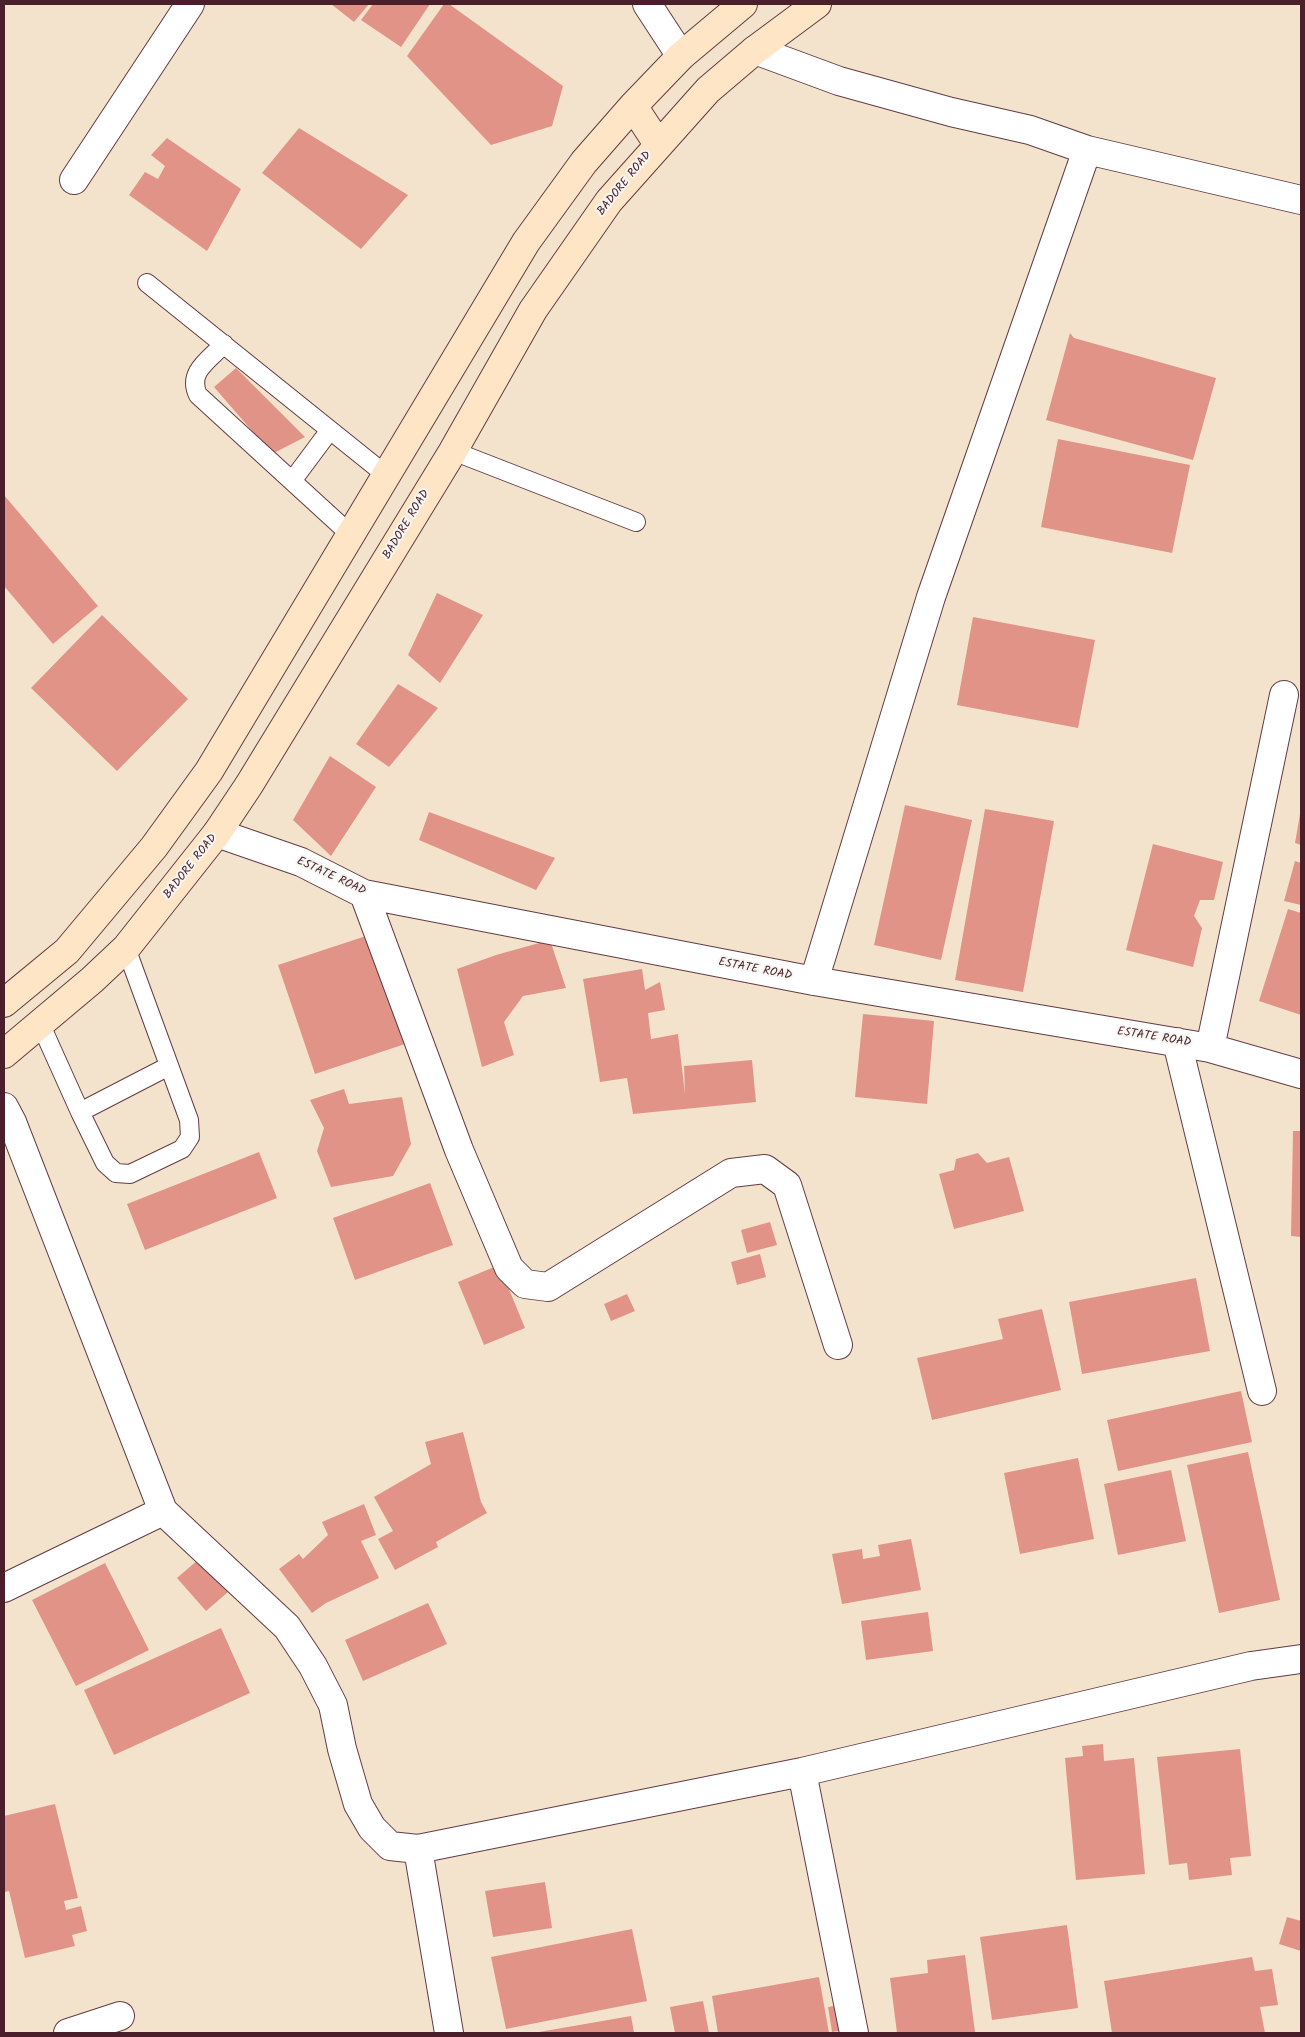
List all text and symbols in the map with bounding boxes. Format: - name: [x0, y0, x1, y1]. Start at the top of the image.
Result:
- street label: BADORE ROAD: [595, 149, 655, 219]
- street label: BADORE ROAD: [381, 488, 433, 562]
- street label: BADORE ROAD: [161, 832, 221, 902]
- street label: ESTATE ROAD: [294, 855, 368, 899]
- street label: ESTATE ROAD: [717, 956, 793, 984]
- street label: ESTATE ROAD: [1116, 1025, 1192, 1051]

